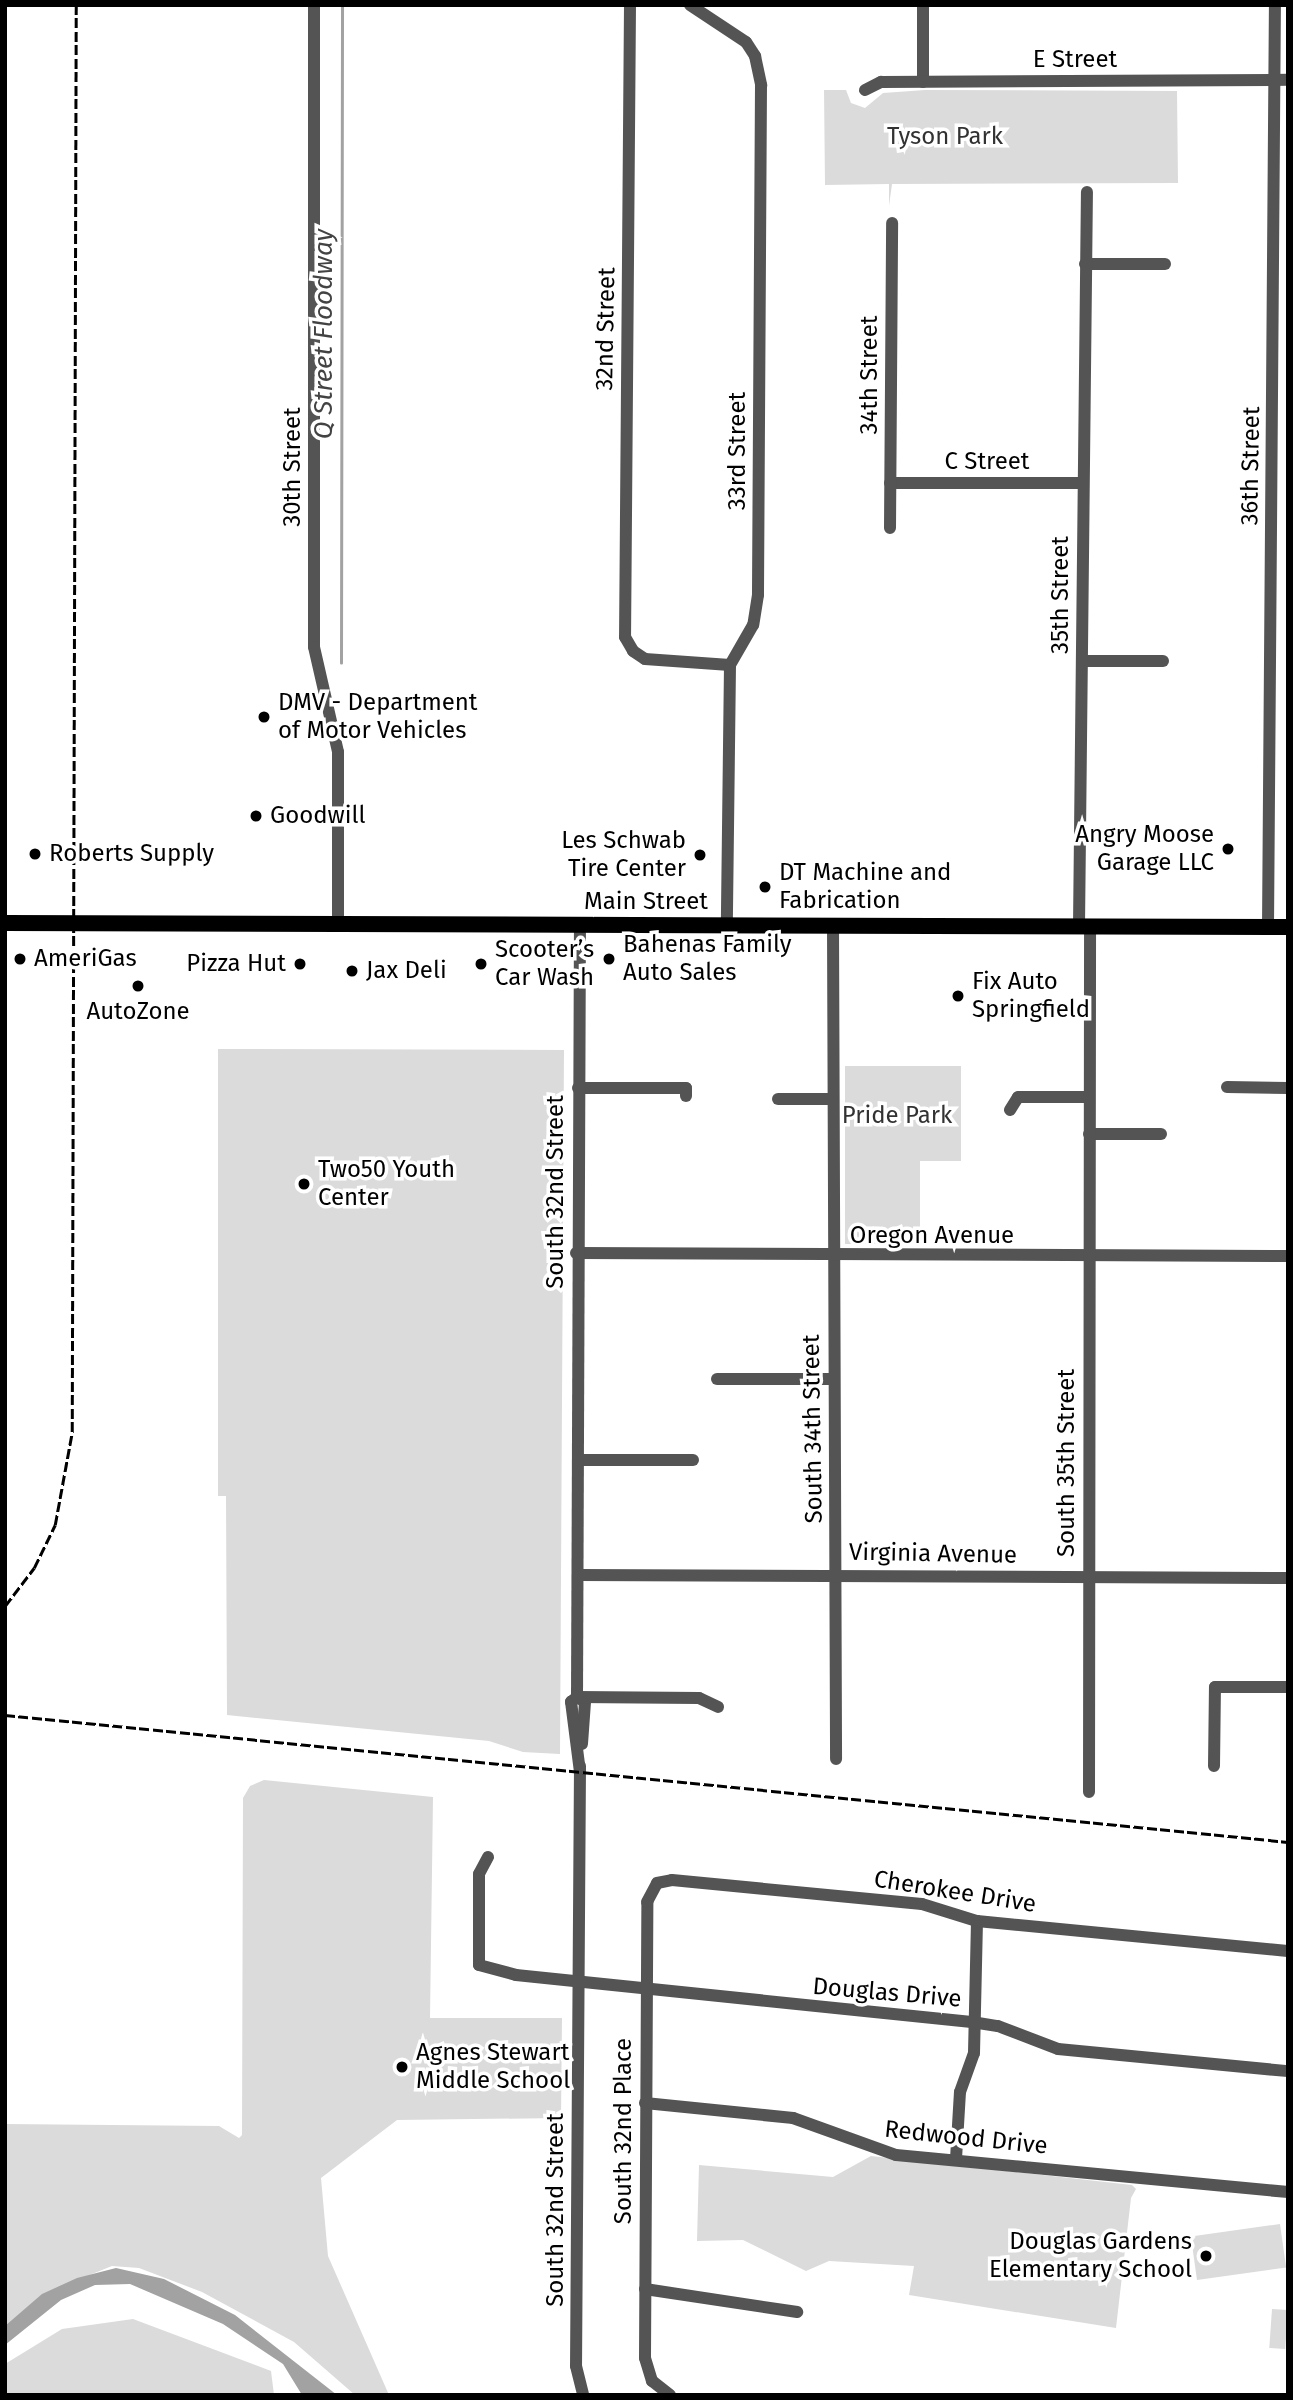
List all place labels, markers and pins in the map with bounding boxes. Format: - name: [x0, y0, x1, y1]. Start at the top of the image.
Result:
- place label: DMV - Department of Motor Vehicles: [278, 689, 478, 745]
- marker: DMV - Department of Motor Vehicles: [256, 709, 272, 725]
- place label: Goodwill: [270, 802, 366, 830]
- marker: Goodwill: [248, 808, 264, 824]
- place label: Angry Moose Garage LLC: [1075, 821, 1214, 877]
- place label: Les Schwab Tire Center: [561, 827, 686, 883]
- place label: Roberts Supply: [49, 840, 214, 868]
- marker: Angry Moose Garage LLC: [1220, 841, 1236, 857]
- marker: Roberts Supply: [27, 846, 43, 862]
- marker: Les Schwab Tire Center: [692, 847, 708, 863]
- place label: DT Machine and Fabrication: [779, 859, 951, 915]
- marker: DT Machine and Fabrication: [757, 879, 773, 895]
- place label: Bahenas Family Auto Sales: [623, 931, 792, 987]
- place label: Scooter’s Car Wash: [495, 936, 594, 992]
- place label: AmeriGas: [34, 945, 137, 973]
- place label: Pizza Hut: [186, 950, 286, 978]
- marker: AmeriGas: [12, 951, 28, 967]
- marker: Bahenas Family Auto Sales: [601, 951, 617, 967]
- marker: Pizza Hut: [292, 956, 308, 972]
- marker: Scooter’s Car Wash: [473, 956, 489, 972]
- place label: Jax Deli: [366, 957, 447, 985]
- marker: Jax Deli: [344, 963, 360, 979]
- place label: Fix Auto Springfield: [972, 968, 1090, 1024]
- marker: AutoZone: [130, 978, 146, 994]
- marker: Fix Auto Springfield: [950, 988, 966, 1004]
- place label: AutoZone: [86, 998, 190, 1026]
- place label: Two50 Youth Center: [318, 1156, 455, 1212]
- marker: Two50 Youth Center: [296, 1176, 312, 1192]
- place label: Agnes Stewart Middle School: [416, 2039, 570, 2095]
- marker: Agnes Stewart Middle School: [394, 2059, 410, 2075]
- place label: Douglas Gardens Elementary School: [989, 2228, 1192, 2284]
- marker: Douglas Gardens Elementary School: [1198, 2248, 1214, 2264]

